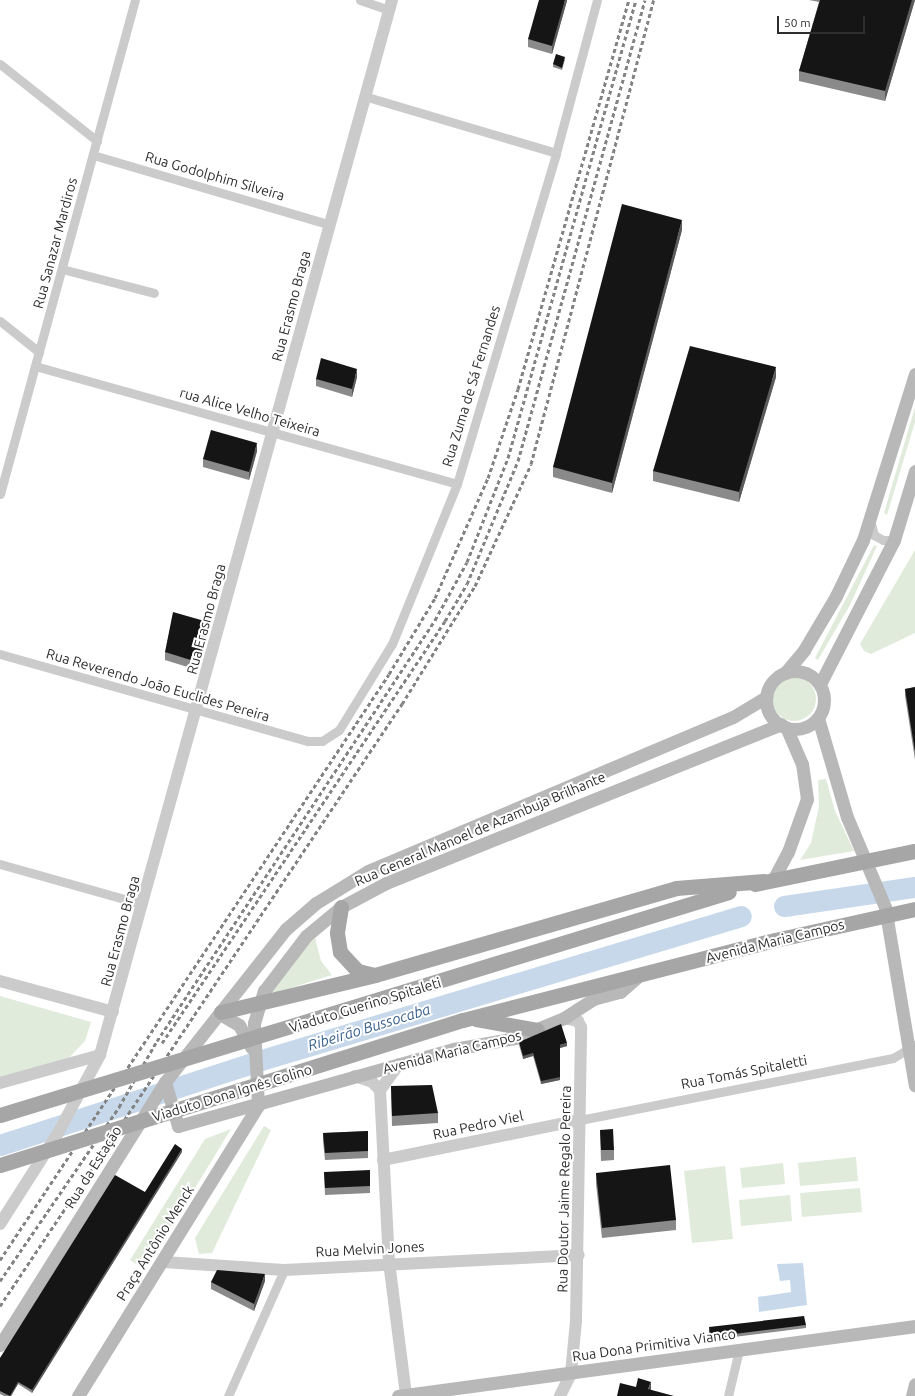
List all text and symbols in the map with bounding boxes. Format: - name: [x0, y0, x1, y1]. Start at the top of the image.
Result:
- scale bar: [779, 8, 867, 34]
- text: 50 m: [784, 16, 811, 29]
- street label: Rua Godolphim Silveira: [143, 148, 287, 204]
- street label: Rua Sanazar Mardiros: [29, 176, 81, 310]
- street label: Rua Erasmo Braga: [268, 249, 314, 363]
- street label: Rua Zuma de Sá Fernandes: [438, 303, 504, 469]
- street label: rua Alice Velho Teixeira: [178, 384, 322, 440]
- street label: Rua Erasmo Braga: [183, 562, 229, 676]
- street label: Rua Reverendo João Euclides Pereira: [44, 645, 272, 725]
- street label: Rua General Manoel de Azambuja Brilhante: [352, 768, 608, 890]
- street label: Rua Erasmo Braga: [97, 874, 143, 988]
- street label: Avenida Maria Campos: [704, 916, 846, 966]
- street label: Viaduto Guerino Spitaleti: [287, 974, 443, 1036]
- water label: Ribeirão Bussocaba: [306, 1000, 432, 1054]
- street label: Avenida Maria Campos: [381, 1027, 523, 1077]
- street label: Rua Tomás Spitaletti: [679, 1052, 809, 1092]
- street label: Viaduto Dona Ignês Colino: [150, 1061, 314, 1125]
- street label: Rua Doutor Jaime Regalo Pereira: [554, 1085, 574, 1293]
- street label: Rua Pedro Viel: [431, 1107, 525, 1143]
- street label: Rua da Estação: [61, 1123, 125, 1211]
- street label: Praça Antônio Menck: [113, 1182, 197, 1304]
- street label: Rua Melvin Jones: [315, 1238, 425, 1260]
- street label: Rua Dona Primitiva Vianco: [571, 1325, 737, 1365]

